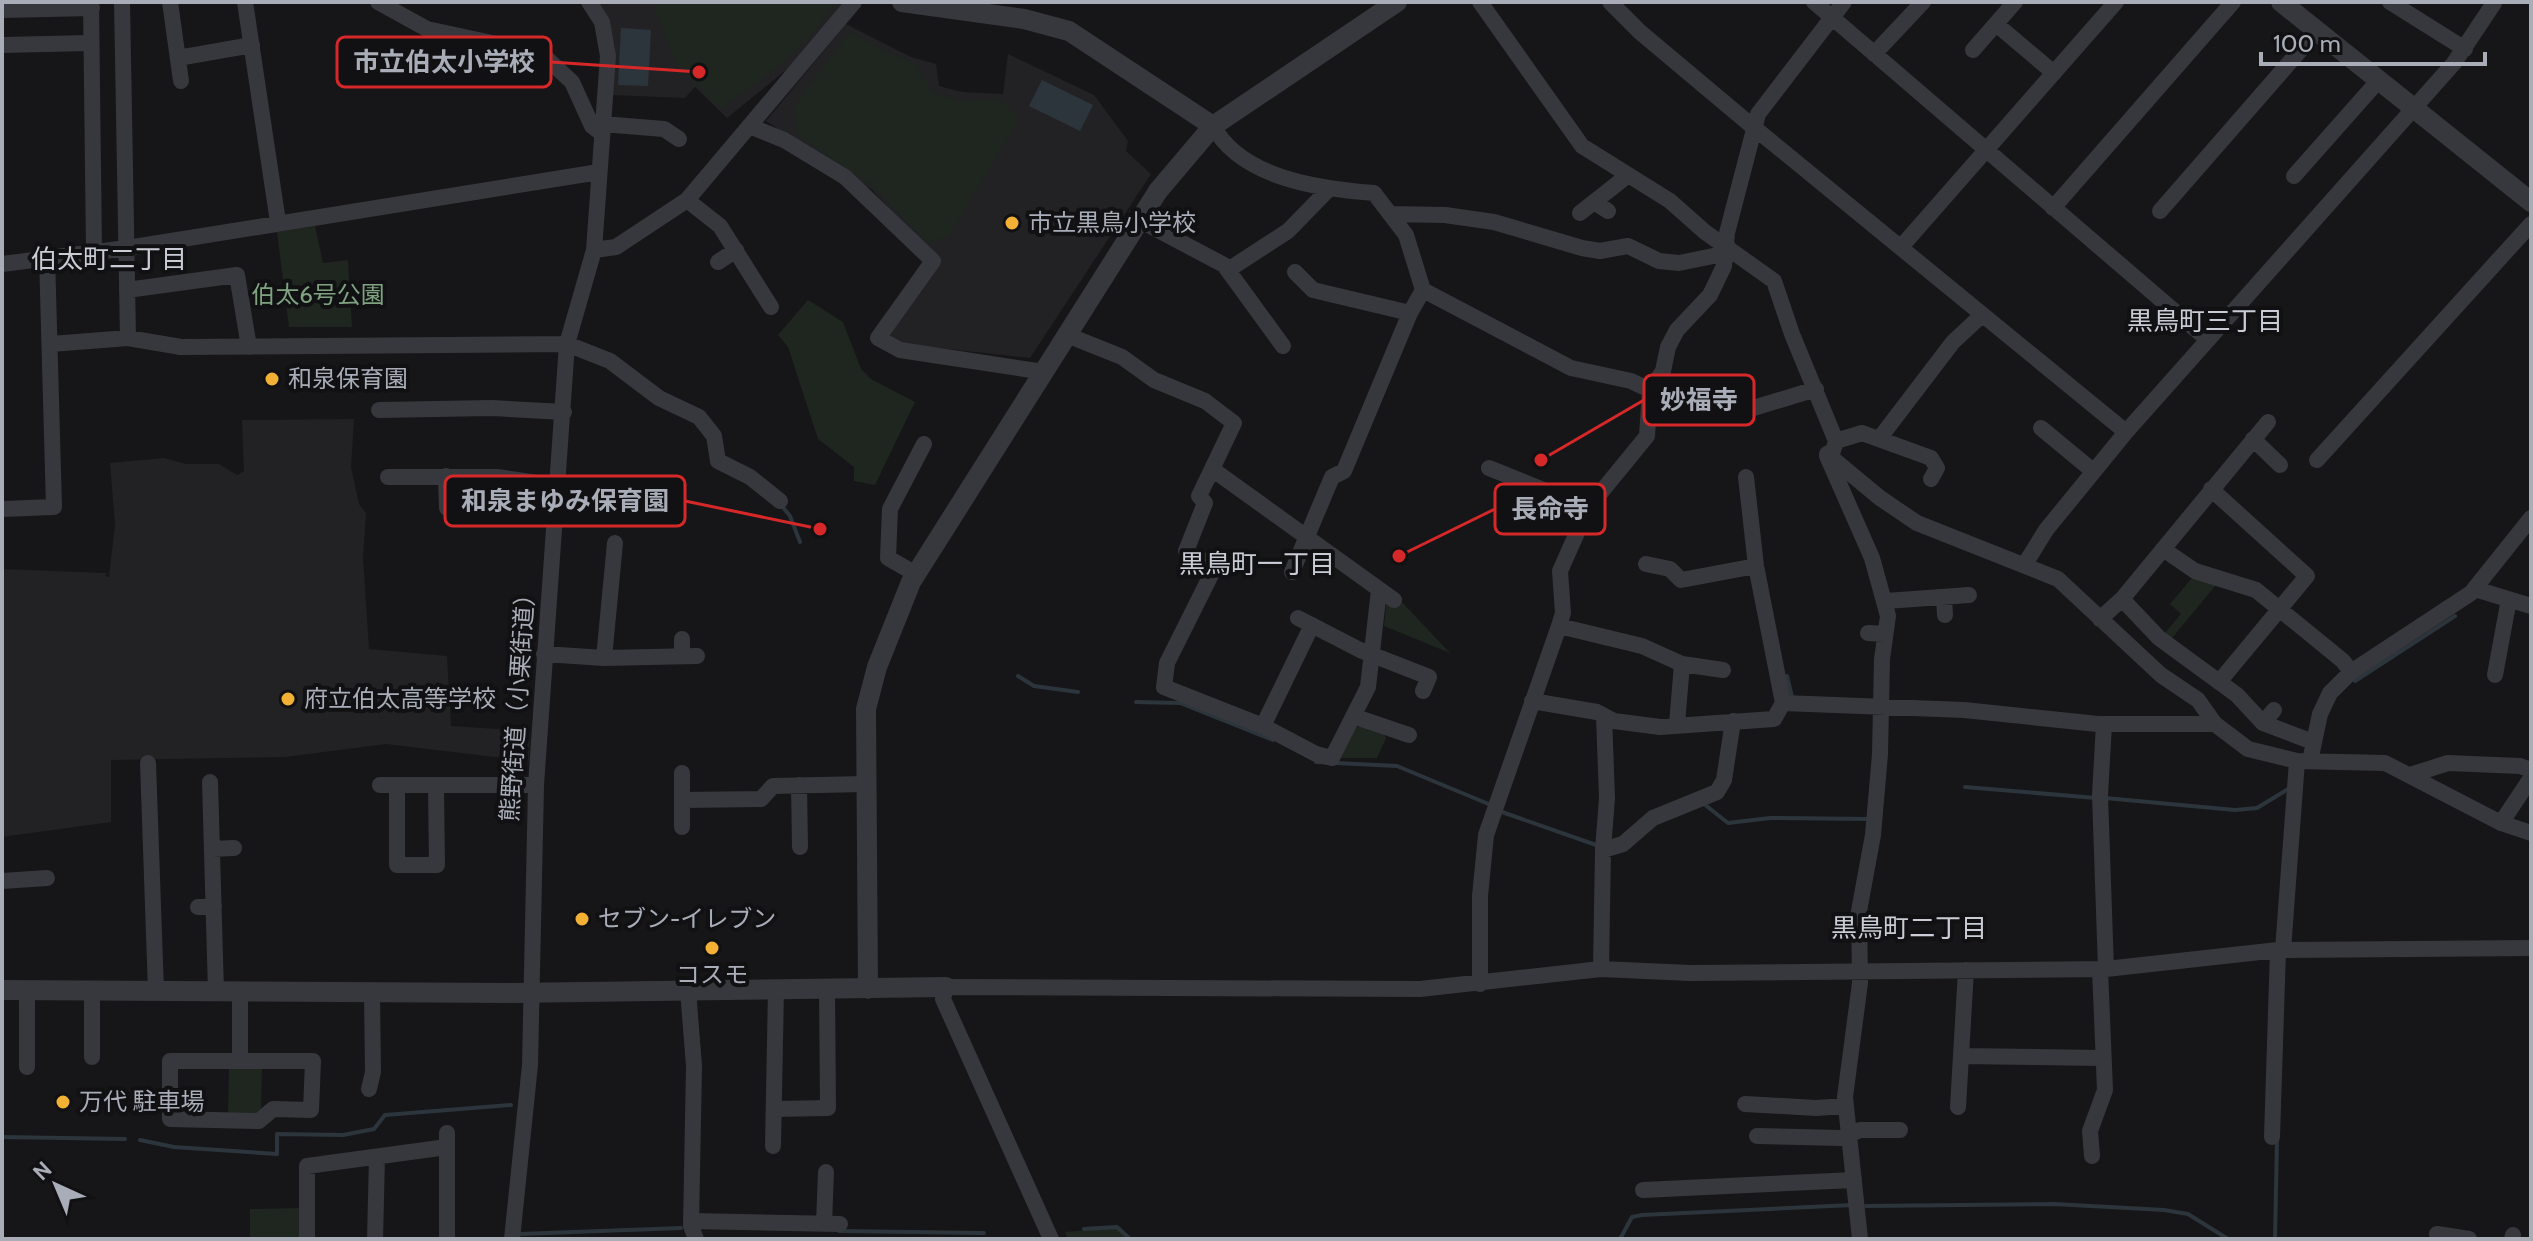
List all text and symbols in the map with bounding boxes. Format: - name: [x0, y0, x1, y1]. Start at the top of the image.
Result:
- scale bar: [2261, 16, 2485, 66]
- text: 100 m: [2273, 29, 2341, 58]
- callout: 市立伯太小学校: [337, 37, 551, 87]
- text: 市立伯太小学校: [353, 46, 535, 78]
- place label: 市立黒鳥小学校: [1028, 208, 1196, 237]
- marker: 市立黒鳥小学校: [1003, 214, 1021, 232]
- district label: 伯太町二丁目: [31, 243, 187, 275]
- park label: 伯太6号公園: [251, 280, 385, 309]
- district label: 黒鳥町三丁目: [2127, 305, 2283, 337]
- place label: 和泉保育園: [288, 364, 408, 393]
- marker: 和泉保育園: [263, 370, 281, 388]
- callout: 妙福寺: [1644, 375, 1754, 425]
- text: 妙福寺: [1660, 384, 1738, 416]
- callout: 和泉まゆみ保育園: [445, 476, 685, 526]
- callout: 長命寺: [1495, 484, 1605, 534]
- text: 和泉まゆみ保育園: [461, 485, 669, 517]
- text: 長命寺: [1511, 493, 1589, 525]
- district label: 黒鳥町一丁目: [1179, 548, 1335, 580]
- street label: 熊野街道（小栗街道）: [495, 581, 540, 823]
- place label: 府立伯太高等学校: [304, 684, 496, 713]
- marker: 府立伯太高等学校: [279, 690, 297, 708]
- place label: セブン-イレブン: [598, 904, 776, 933]
- marker: セブン-イレブン: [573, 910, 591, 928]
- district label: 黒鳥町二丁目: [1831, 912, 1987, 944]
- marker: コスモ: [703, 939, 721, 957]
- place label: コスモ: [676, 960, 748, 989]
- place label: 万代 駐車場: [79, 1087, 204, 1116]
- marker: 万代 駐車場: [54, 1093, 72, 1111]
- north arrow: [16, 1145, 96, 1225]
- text: N: [27, 1156, 57, 1186]

